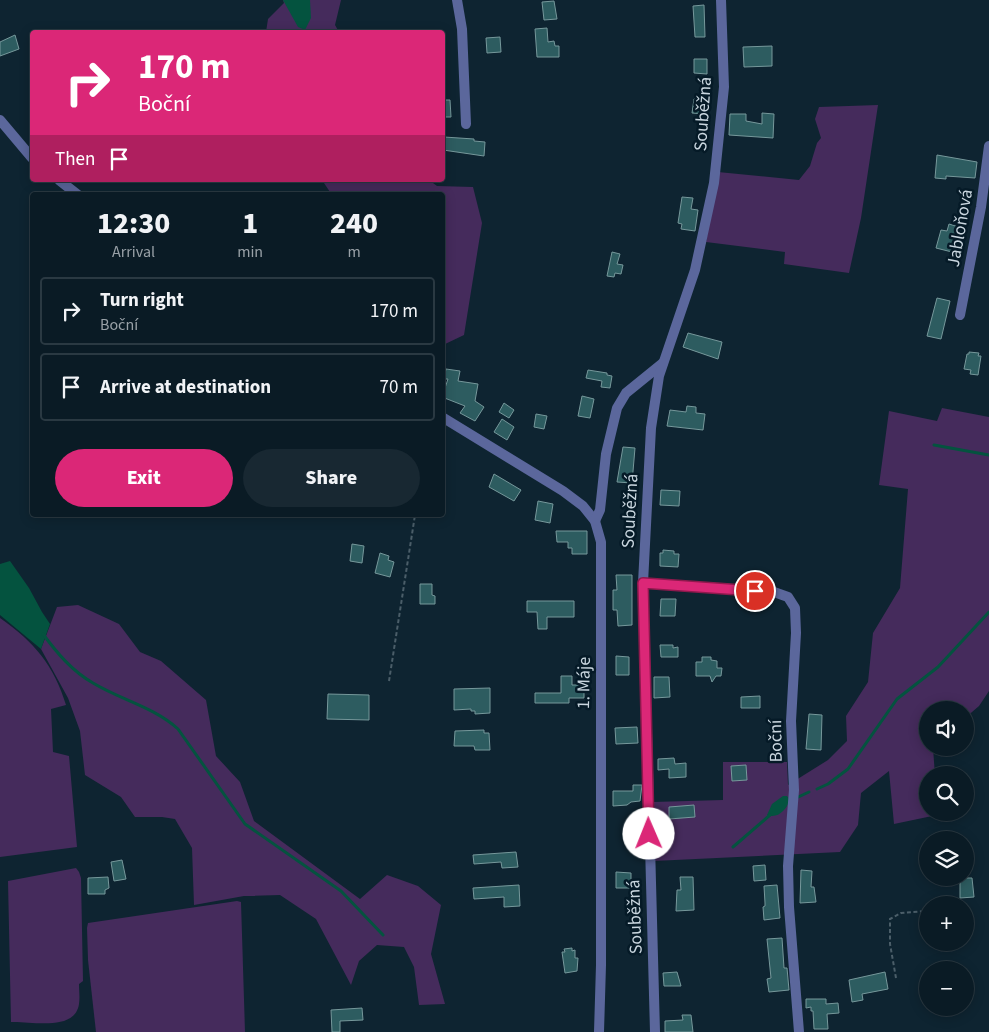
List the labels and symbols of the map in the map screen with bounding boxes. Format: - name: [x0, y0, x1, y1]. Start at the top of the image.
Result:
- street label: Souběžná: [688, 76, 718, 152]
- street label: Jabloňová: [941, 187, 979, 269]
- street label: Souběžná: [616, 473, 644, 549]
- pin: [734, 570, 776, 612]
- street label: 1. Máje: [571, 656, 597, 709]
- street label: Boční: [763, 719, 789, 763]
- position arrow: [622, 807, 674, 859]
- street label: Souběžná: [621, 879, 649, 955]

